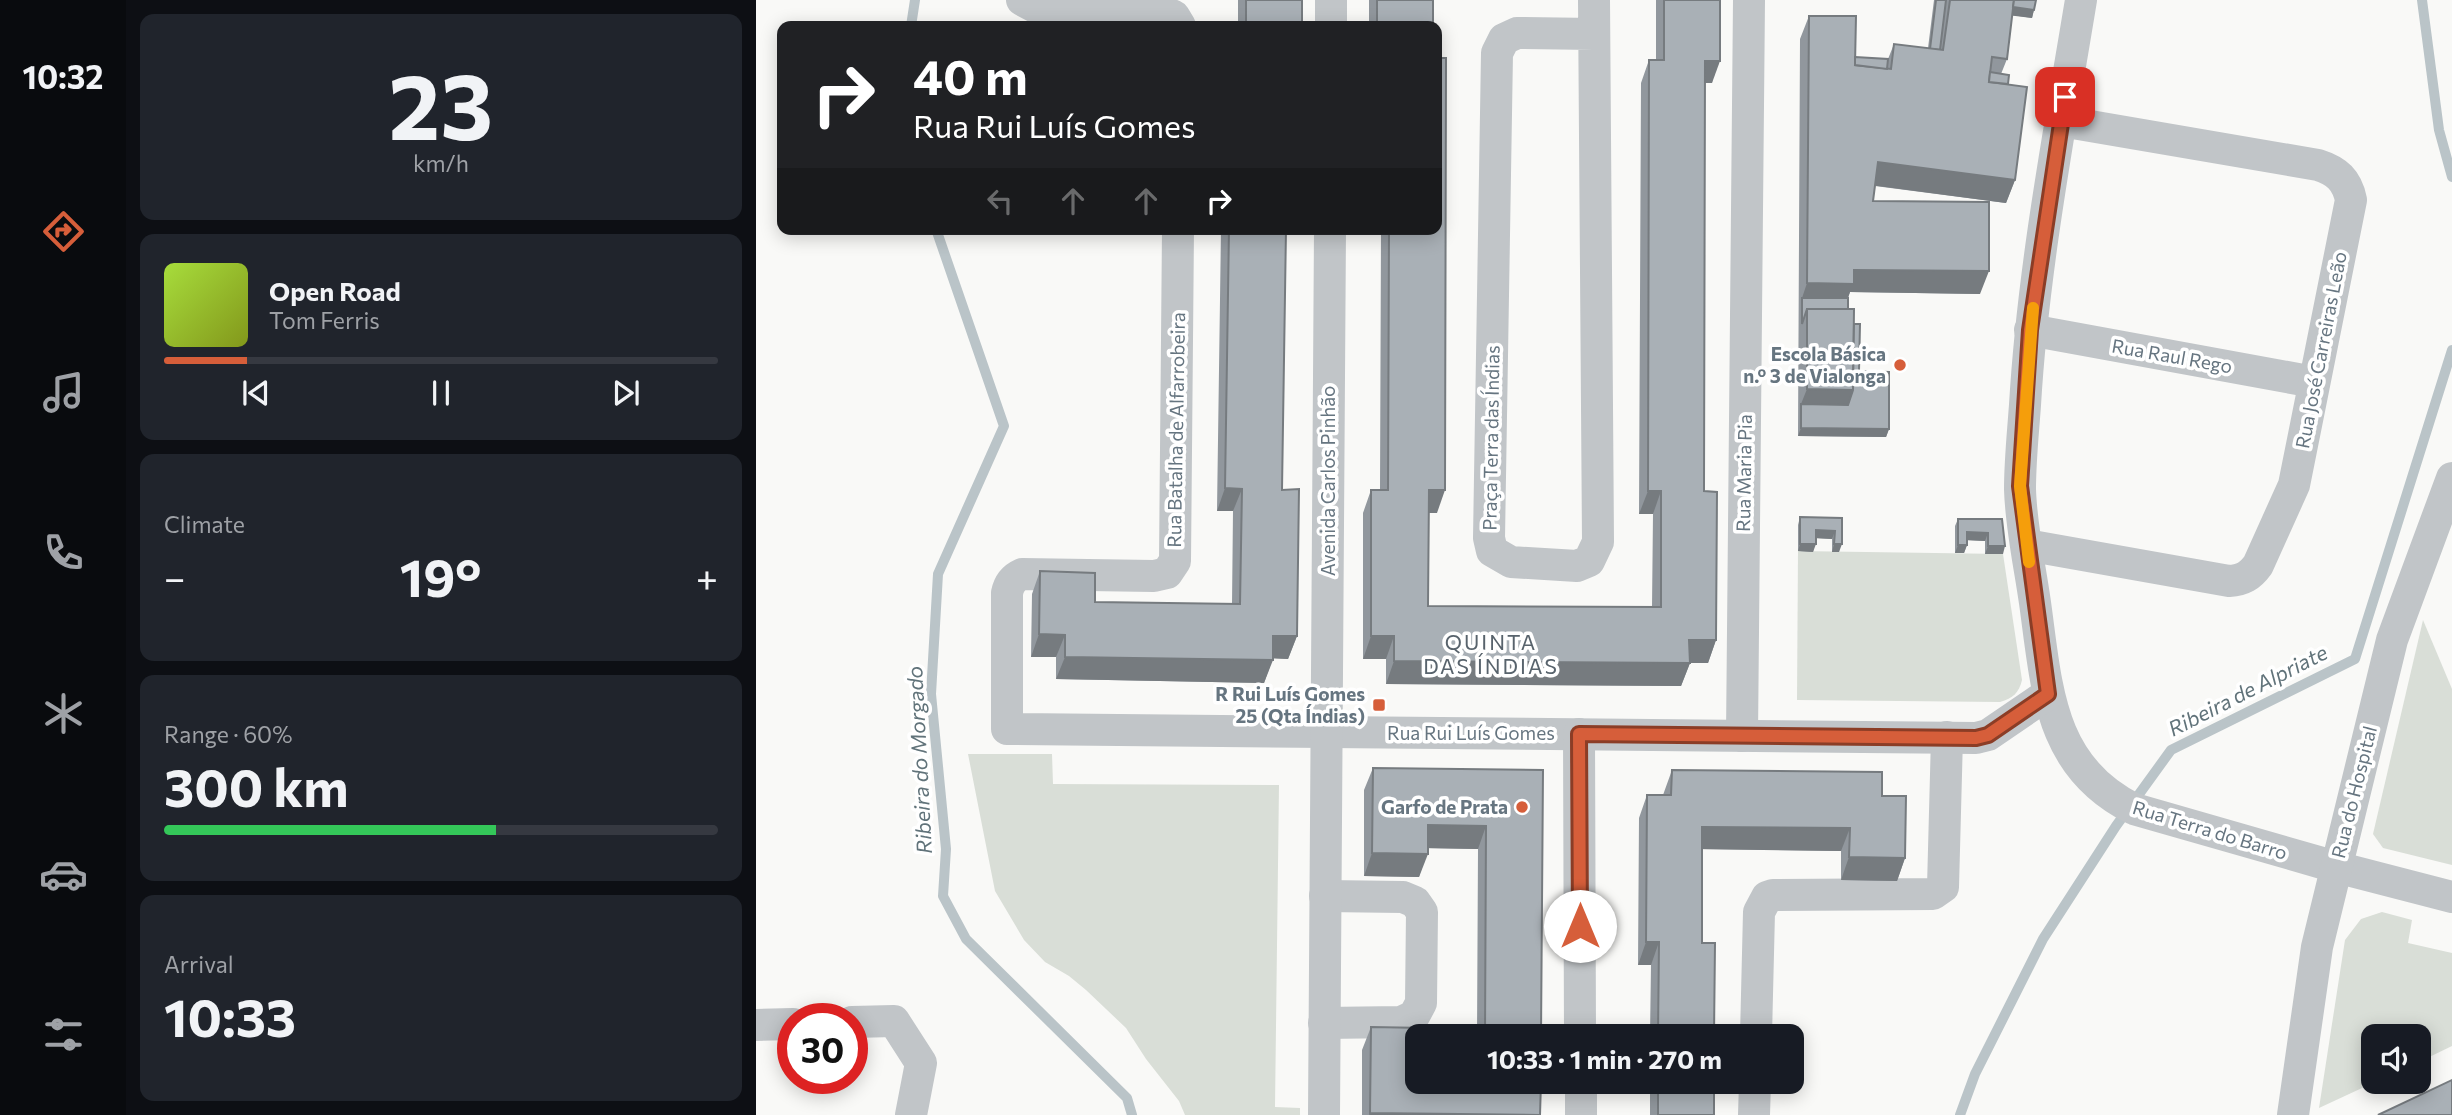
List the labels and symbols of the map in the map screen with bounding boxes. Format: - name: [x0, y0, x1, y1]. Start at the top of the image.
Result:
- pin: [2035, 67, 2095, 127]
- street label: Rua José Carreiras Leão: [2290, 249, 2351, 450]
- street label: Rua Batalha de Alfarrobeira: [1162, 312, 1189, 548]
- street label: Rua Raul Rego: [2110, 334, 2234, 377]
- place label: Escola Básica n.º 3 de Vialonga: [1743, 342, 1886, 387]
- street label: Praça Terra das Índias: [1477, 345, 1504, 531]
- marker: Escola Básica n.º 3 de Vialonga: [1892, 357, 1908, 373]
- street label: Avenida Carlos Pinhão: [1316, 386, 1339, 576]
- street label: Rua Maria Pia: [1731, 414, 1756, 532]
- district label: QUINTA DAS ÍNDIAS: [1423, 629, 1559, 678]
- water label: Ribeira de Alpriate: [2164, 639, 2331, 741]
- water label: Ribeira do Morgado: [901, 665, 936, 855]
- place label: R Rui Luís Gomes 25 (Qta Índias): [1215, 682, 1365, 727]
- marker: R Rui Luís Gomes 25 (Qta Índias): [1371, 697, 1387, 713]
- street label: Rua Rui Luís Gomes: [1387, 721, 1555, 744]
- street label: Rua do Hospital: [2326, 723, 2381, 860]
- place label: Garfo de Prata: [1381, 795, 1508, 818]
- street label: Rua Terra do Barro: [2130, 795, 2290, 864]
- marker: Garfo de Prata: [1514, 799, 1530, 815]
- position arrow: [1543, 889, 1617, 963]
- speed limit sign: 30: [777, 1003, 868, 1094]

